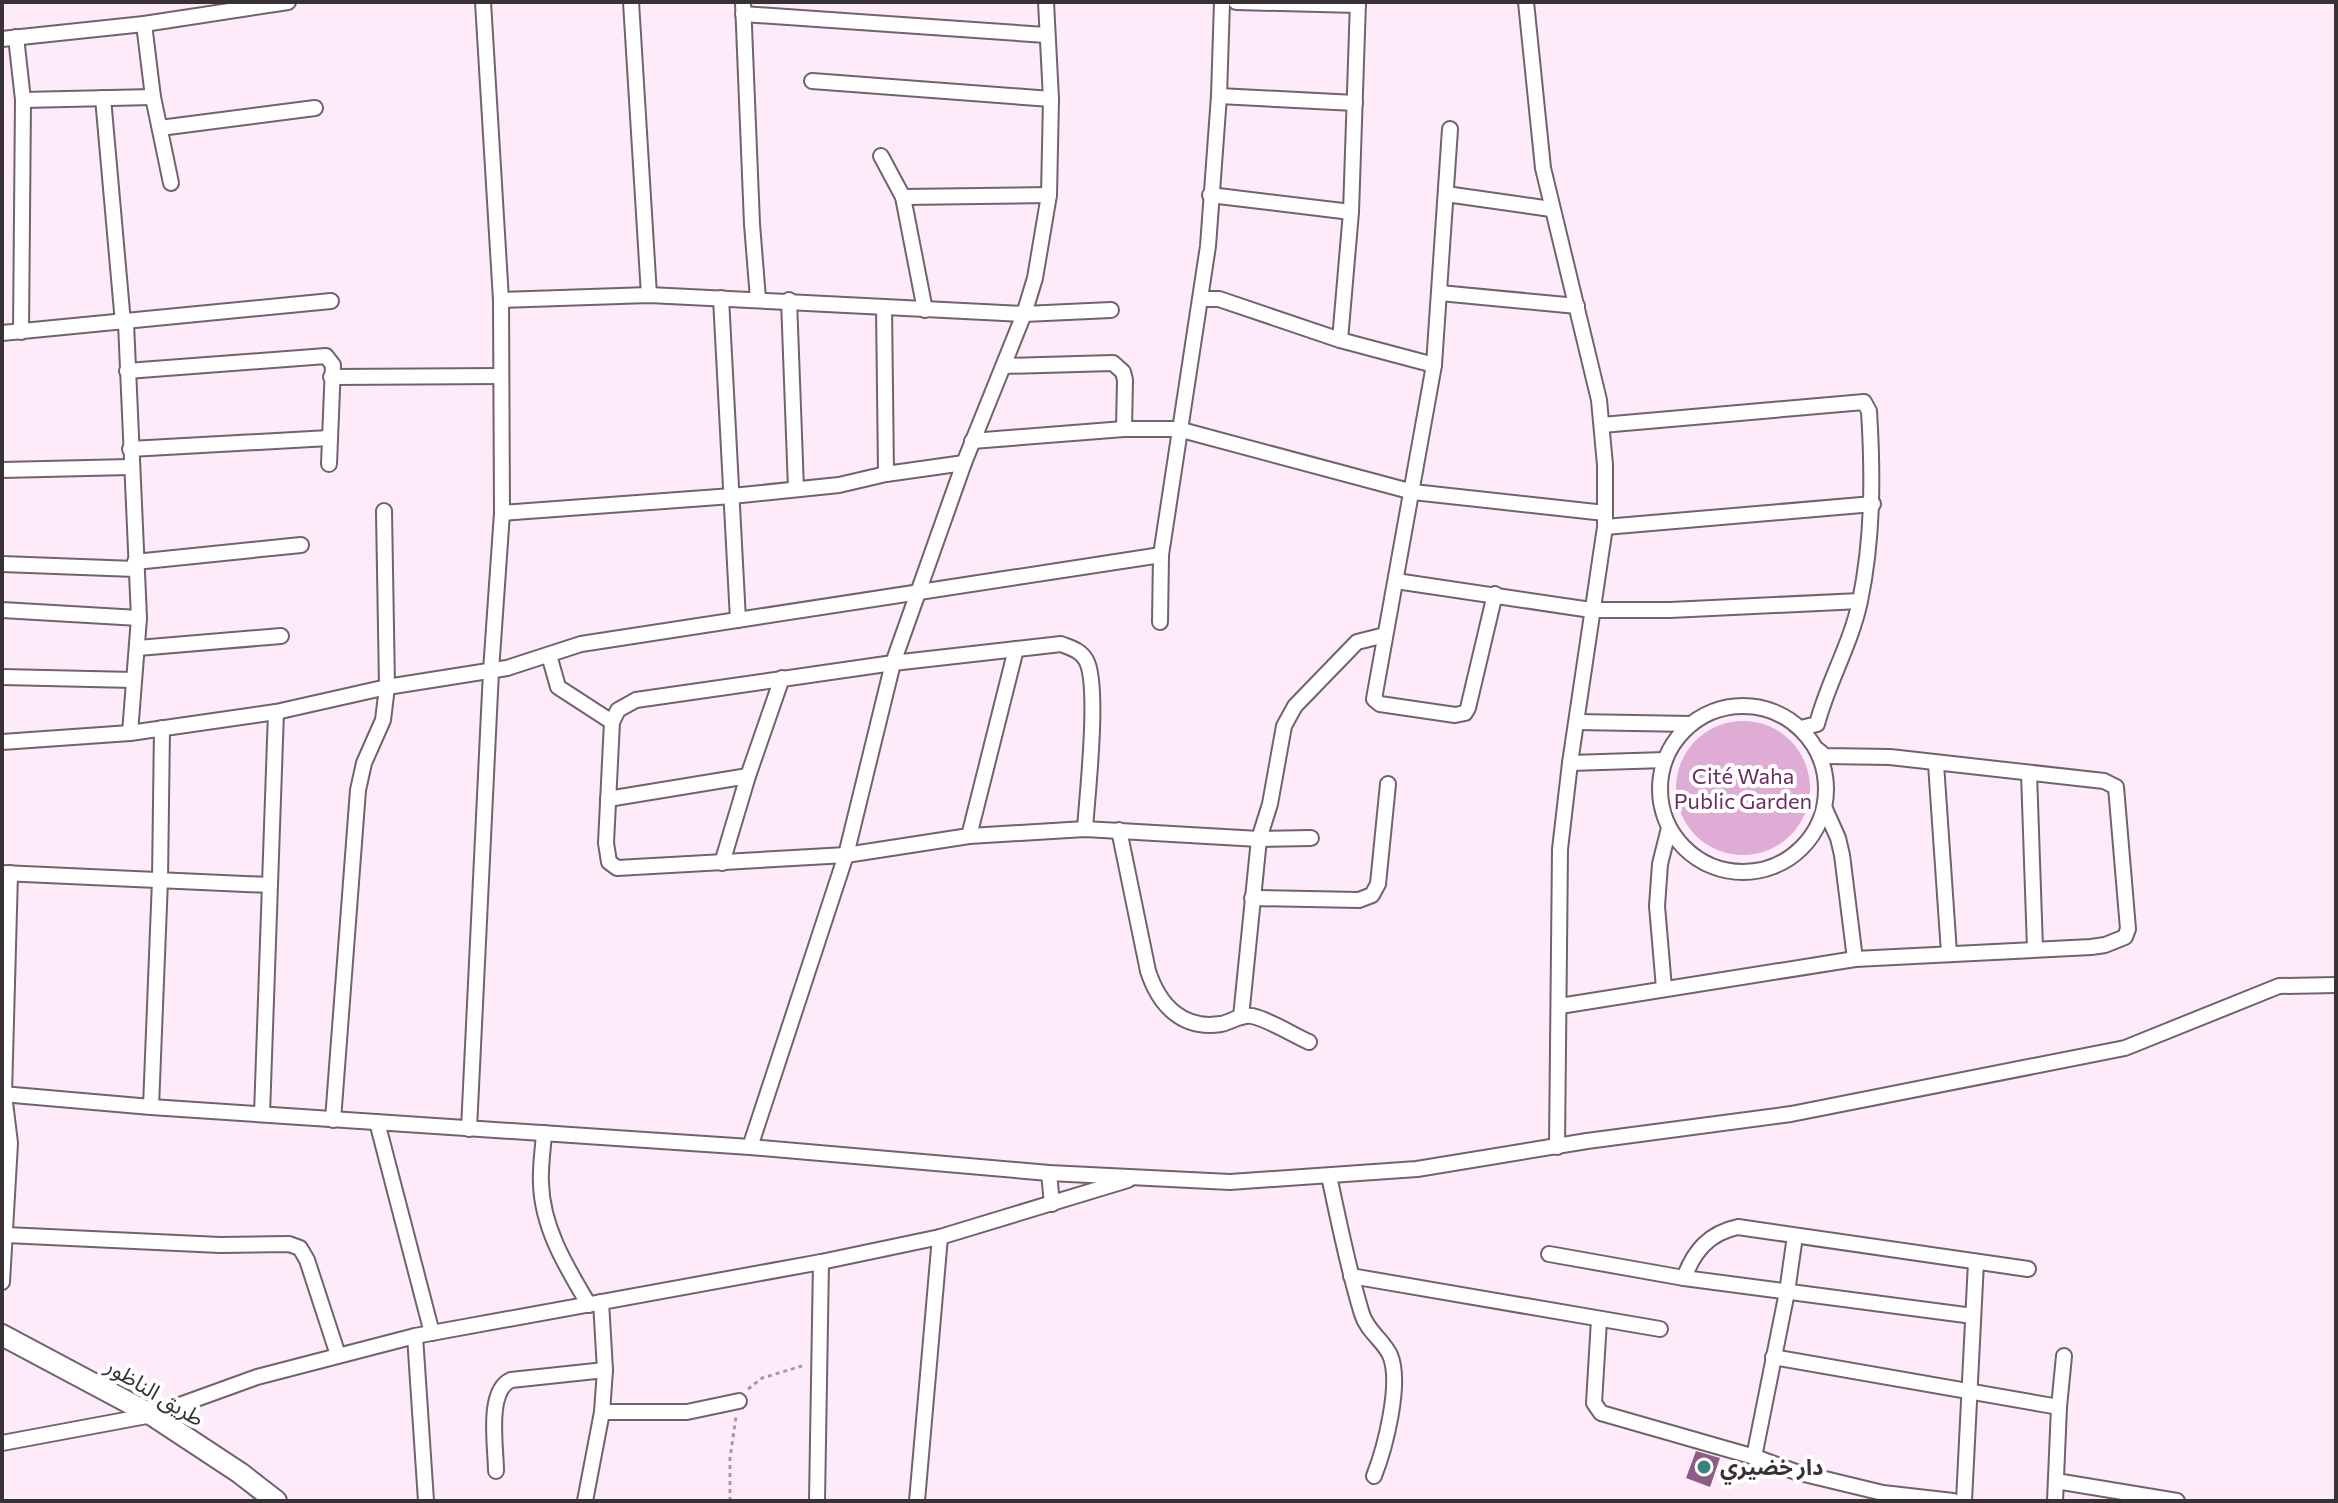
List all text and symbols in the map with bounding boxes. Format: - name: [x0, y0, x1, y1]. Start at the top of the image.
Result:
- park label: Cité Waha Public Garden: [1674, 762, 1812, 814]
- street label: طريق الناظور: [100, 1351, 209, 1432]
- place label: دار خضيري: [1720, 1453, 1823, 1485]
- marker: دار خضيري: [1695, 1458, 1713, 1476]

